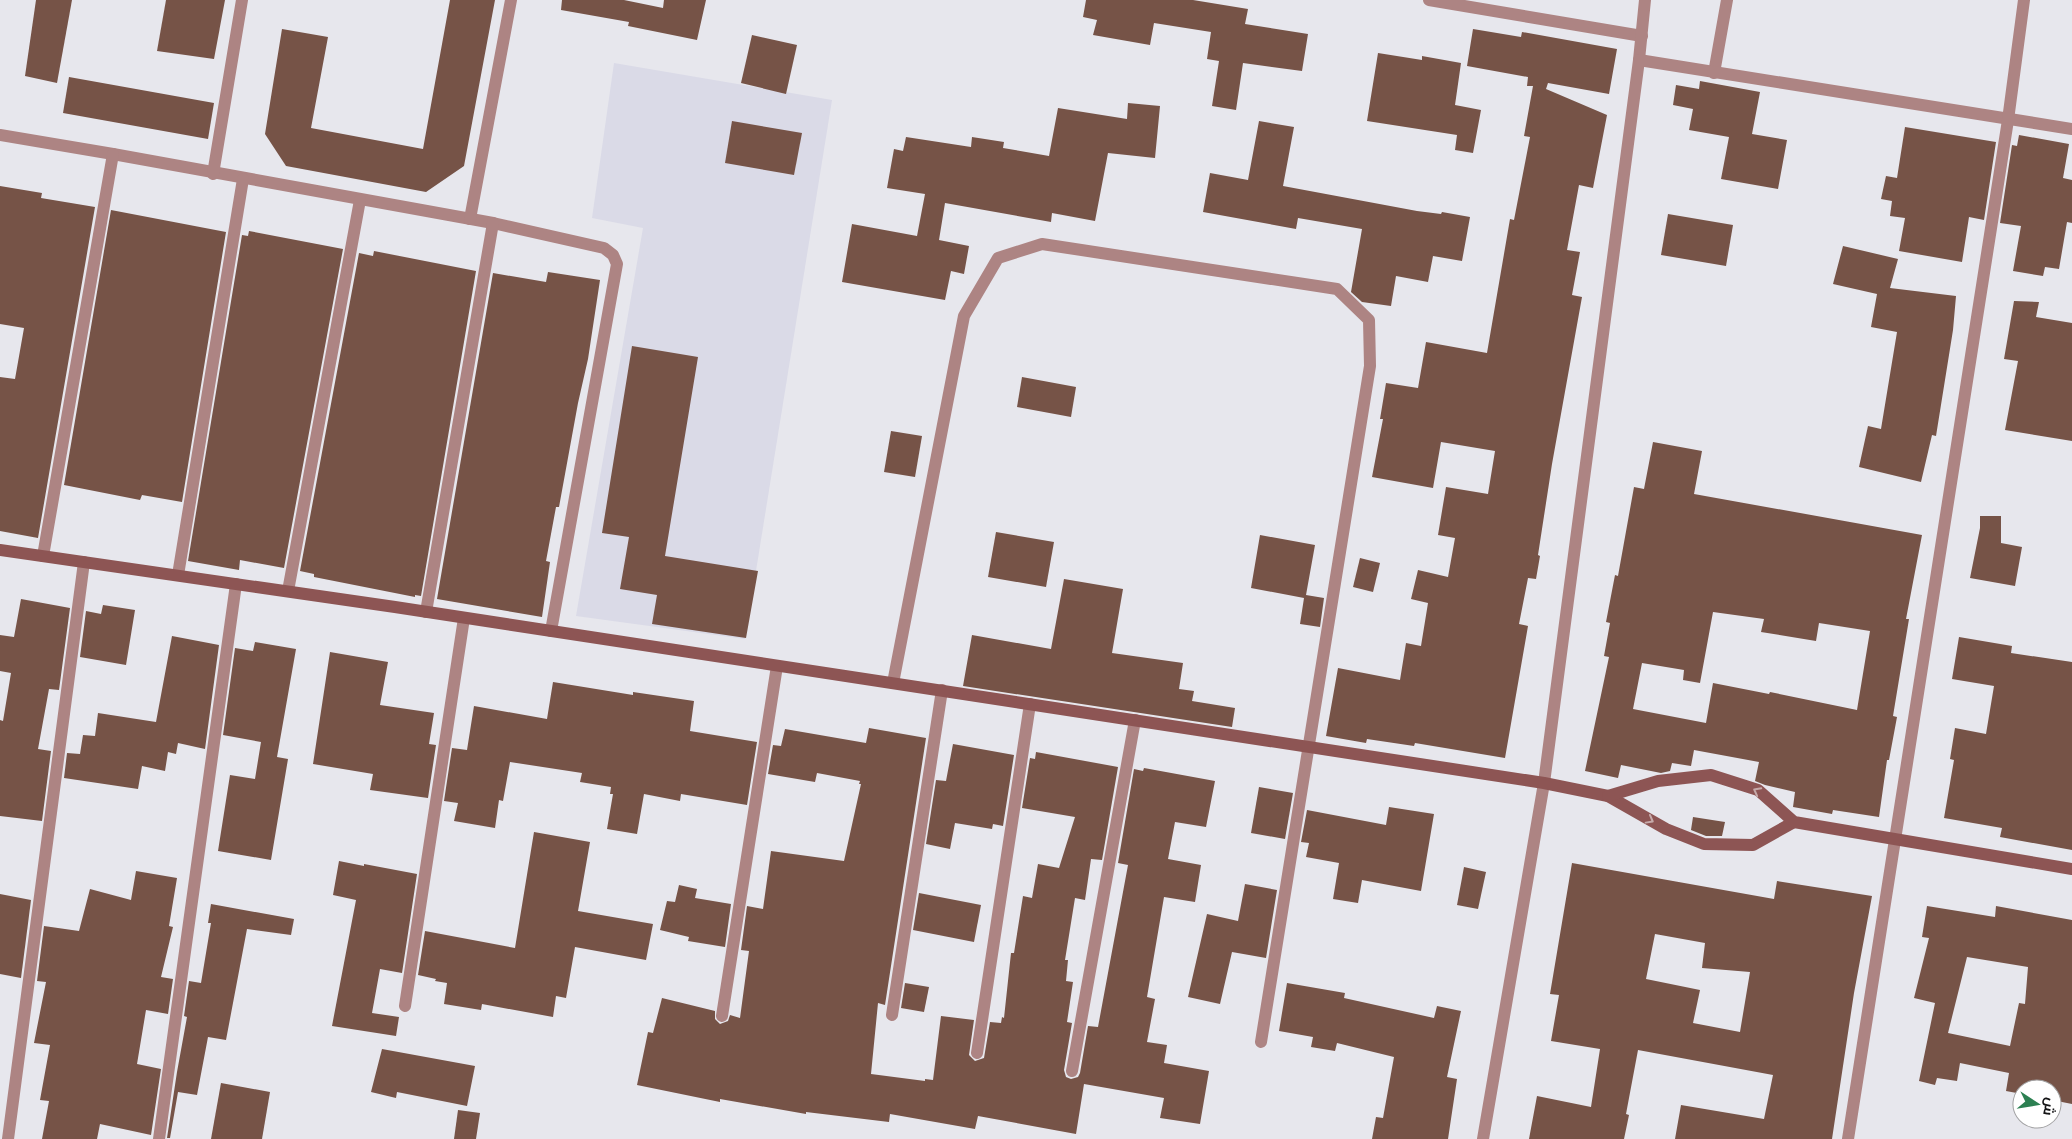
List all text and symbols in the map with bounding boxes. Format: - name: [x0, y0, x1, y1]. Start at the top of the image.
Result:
- one-way arrow: [1753, 787, 1762, 797]
- one-way arrow: [1645, 814, 1654, 824]
- north arrow: [2012, 1079, 2062, 1129]
- text: ش: [2039, 1096, 2059, 1117]

